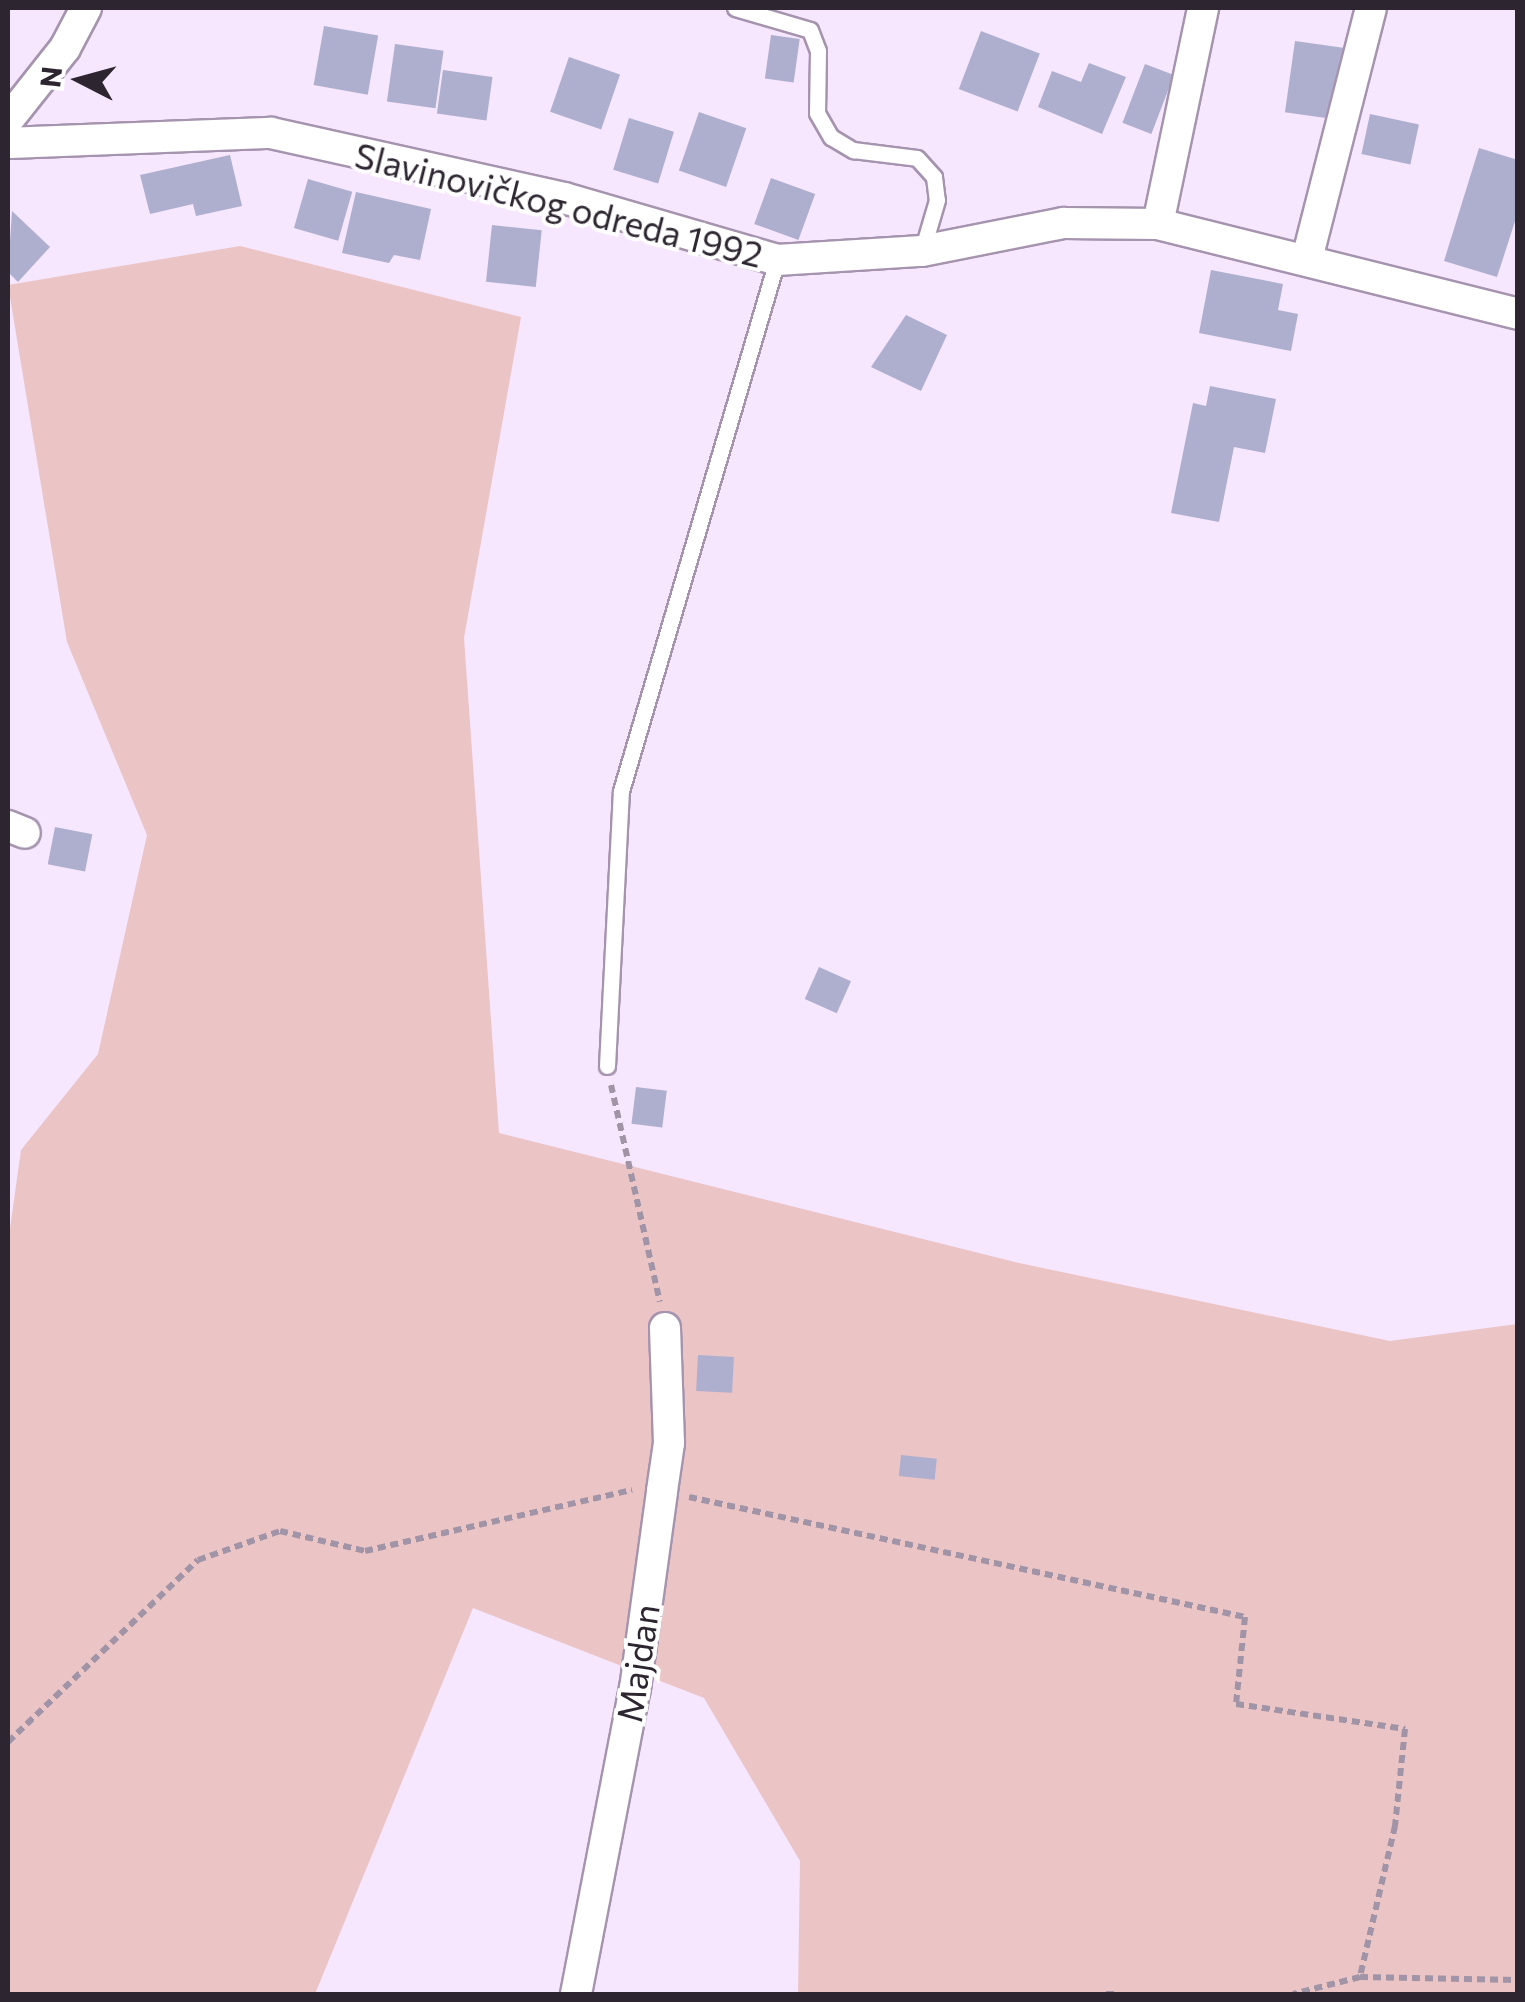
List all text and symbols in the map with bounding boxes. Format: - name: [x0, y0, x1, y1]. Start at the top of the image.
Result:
- north arrow: [30, 30, 130, 130]
- text: N: [32, 65, 68, 89]
- street label: Slavinovičkog odreda 1992: [351, 133, 767, 275]
- street label: Majdan: [607, 1601, 667, 1725]

